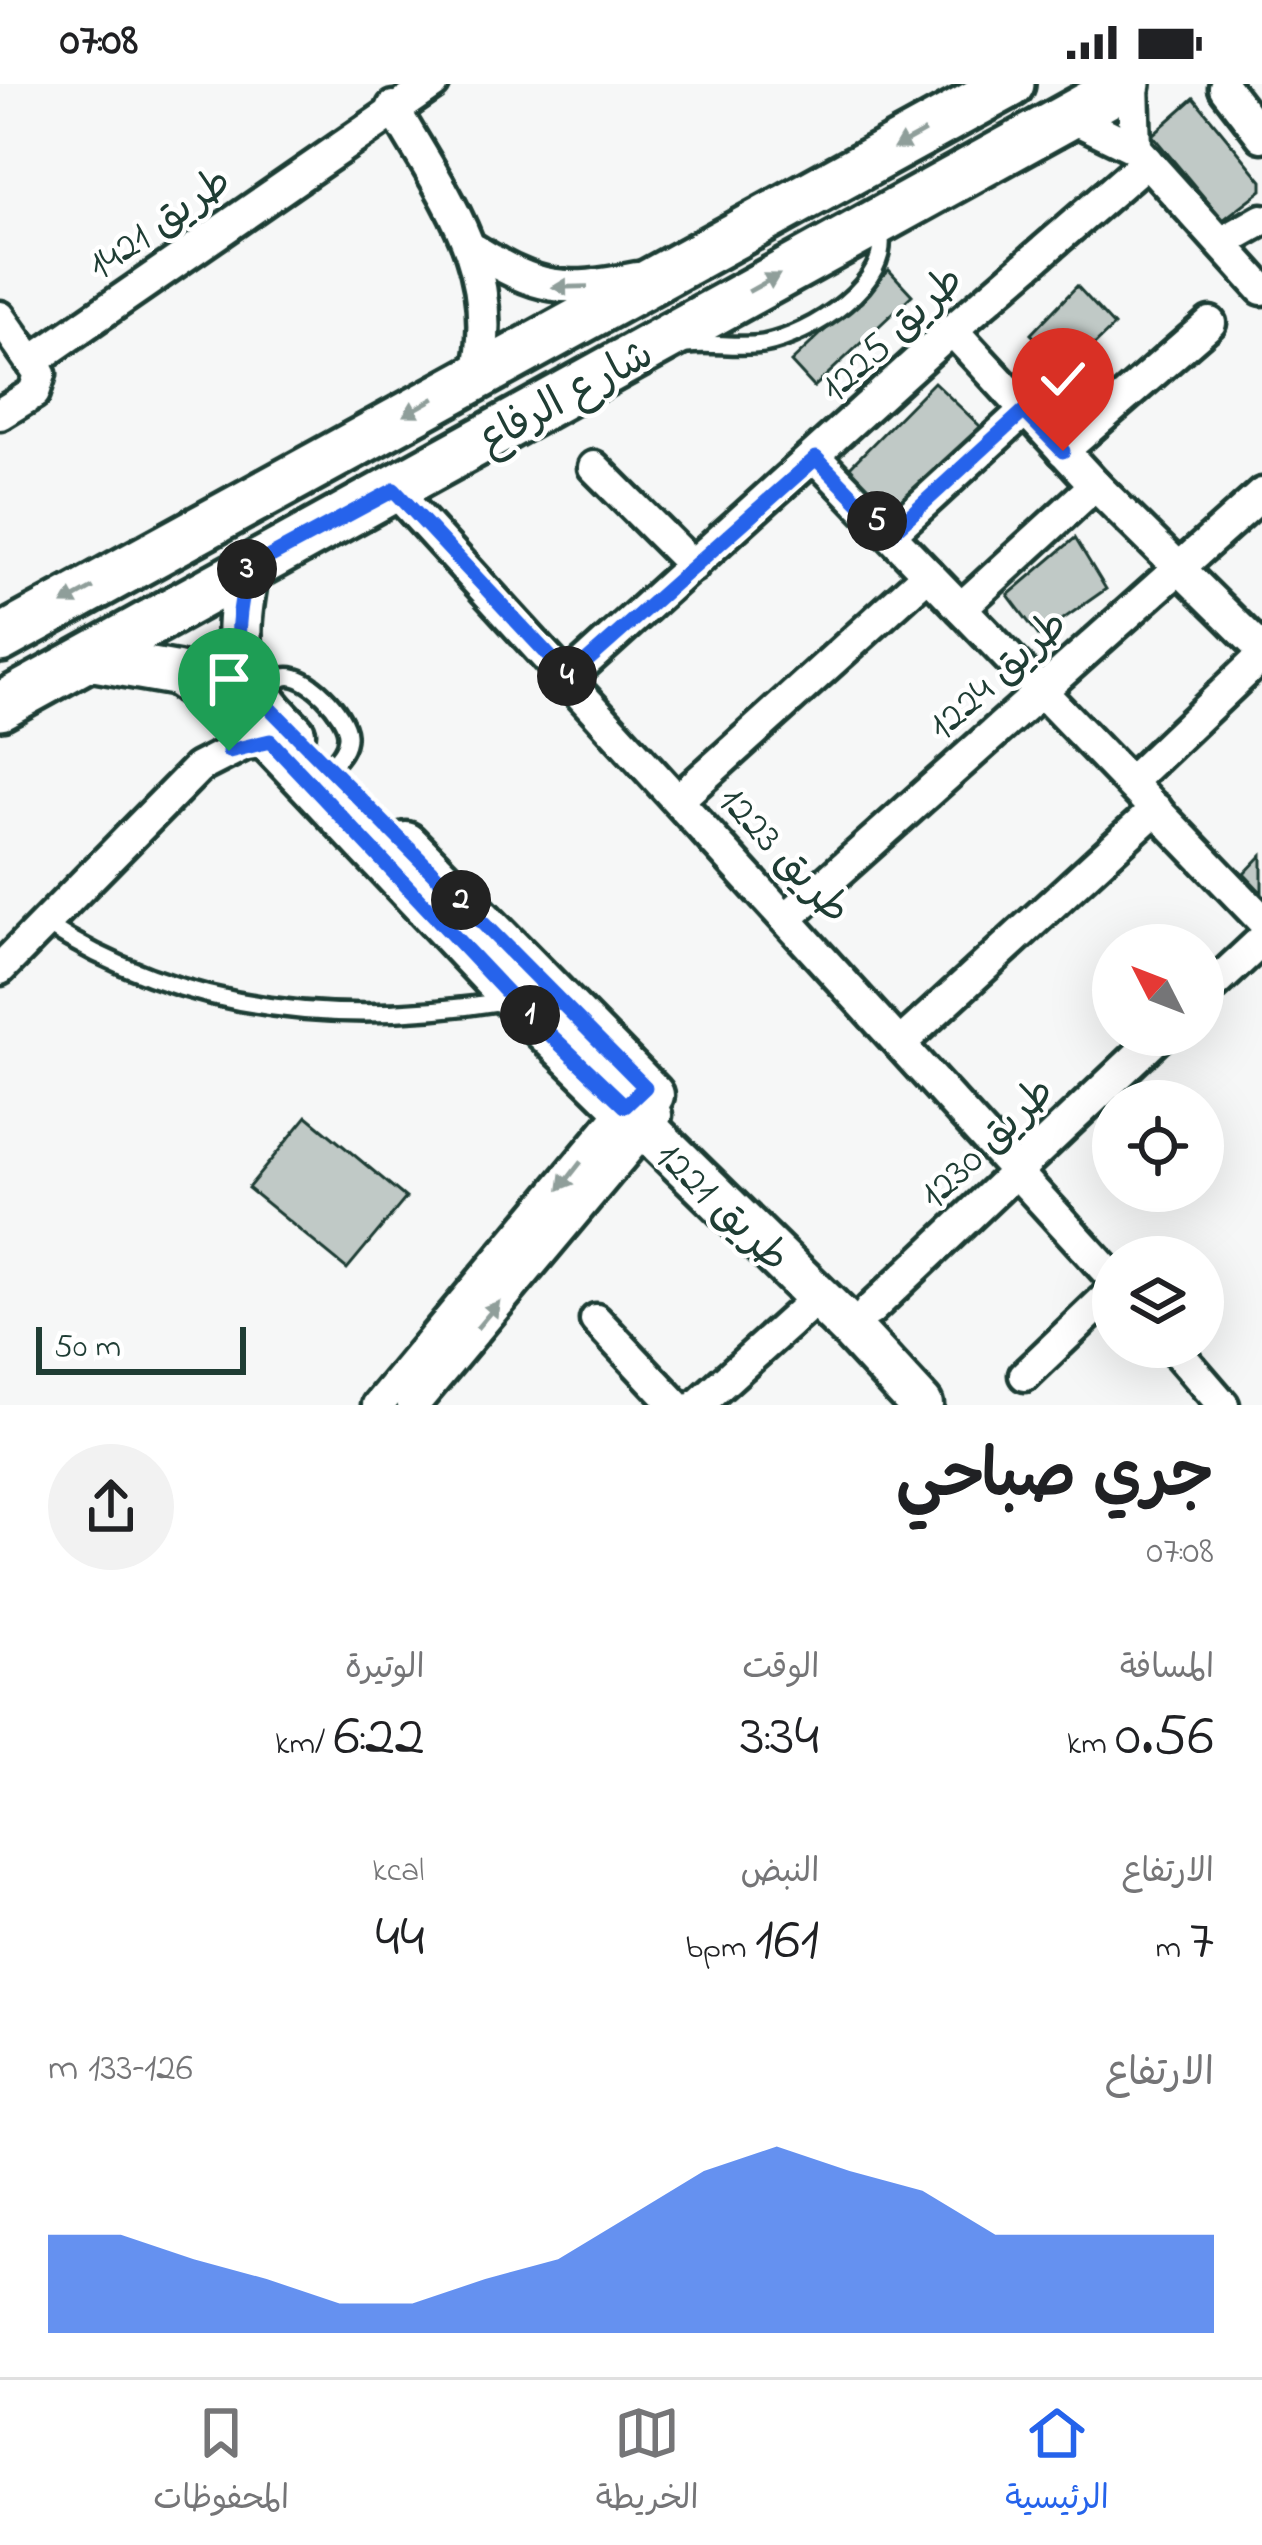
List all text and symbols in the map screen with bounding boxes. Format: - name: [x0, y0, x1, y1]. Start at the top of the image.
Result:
- text: 07:08: [60, 9, 138, 75]
- one-way arrow: [891, 129, 926, 150]
- street label: طريق 1421: [76, 153, 245, 297]
- street label: طريق 1225: [807, 252, 979, 418]
- one-way arrow: [747, 274, 781, 295]
- one-way arrow: [550, 277, 588, 296]
- street label: شارع الرفاع: [467, 326, 665, 472]
- pin: [1012, 328, 1114, 451]
- icon: check: [1030, 346, 1096, 412]
- one-way arrow: [401, 396, 436, 417]
- pin: 5: [847, 491, 907, 551]
- text: 5: [868, 497, 886, 545]
- pin: 3: [217, 539, 277, 599]
- text: 3: [240, 545, 254, 593]
- one-way arrow: [60, 585, 95, 606]
- street label: طريق 1224: [915, 596, 1083, 756]
- pin: [178, 628, 280, 751]
- icon: arrive: [196, 646, 262, 712]
- pin: 4: [537, 646, 597, 706]
- text: 4: [560, 652, 574, 700]
- street label: طريق 1223: [702, 773, 863, 939]
- pin: 2: [431, 870, 491, 930]
- text: 2: [453, 876, 469, 924]
- north arrow: [1092, 924, 1224, 1056]
- map controls: [1092, 924, 1224, 1368]
- pin: 1: [500, 985, 560, 1045]
- text: 1: [525, 991, 535, 1039]
- street label: طريق 1230: [906, 1064, 1070, 1225]
- button: locate: [1092, 1080, 1224, 1212]
- street label: طريق 1221: [640, 1128, 802, 1288]
- one-way arrow: [558, 1161, 583, 1192]
- button: layers: [1092, 1236, 1224, 1368]
- one-way arrow: [475, 1300, 501, 1330]
- scale bar: [36, 1321, 246, 1374]
- text: 50 m: [54, 1324, 121, 1372]
- text: جري صباحي: [896, 1431, 1214, 1527]
- button: share: [48, 1444, 174, 1570]
- text: 07:08: [1146, 1524, 1214, 1581]
- text: الوتيرة: [345, 1645, 425, 1693]
- text: الوقت: [742, 1645, 819, 1693]
- text: المسافة: [1120, 1645, 1214, 1693]
- text: 6:22: [334, 1695, 425, 1782]
- text: 3:34: [740, 1695, 819, 1782]
- text: 0.56: [1115, 1695, 1214, 1782]
- text: /km: [275, 1721, 334, 1769]
- text: km: [1067, 1721, 1115, 1769]
- text: kcal: [372, 1848, 425, 1896]
- text: النبض: [740, 1849, 819, 1897]
- text: الارتفاع: [1121, 1849, 1214, 1897]
- text: 44: [375, 1896, 425, 1983]
- text: 161: [755, 1899, 819, 1986]
- text: 7: [1189, 1899, 1214, 1986]
- text: bpm: [686, 1925, 755, 1973]
- text: m: [1155, 1925, 1189, 1973]
- text: 126–133 m: [48, 2041, 193, 2098]
- text: الارتفاع: [1105, 2046, 1214, 2103]
- tab: المحفوظات: [153, 2400, 289, 2526]
- tab: الخريطة: [596, 2400, 699, 2526]
- tab: الرئيسية: [1005, 2400, 1109, 2526]

